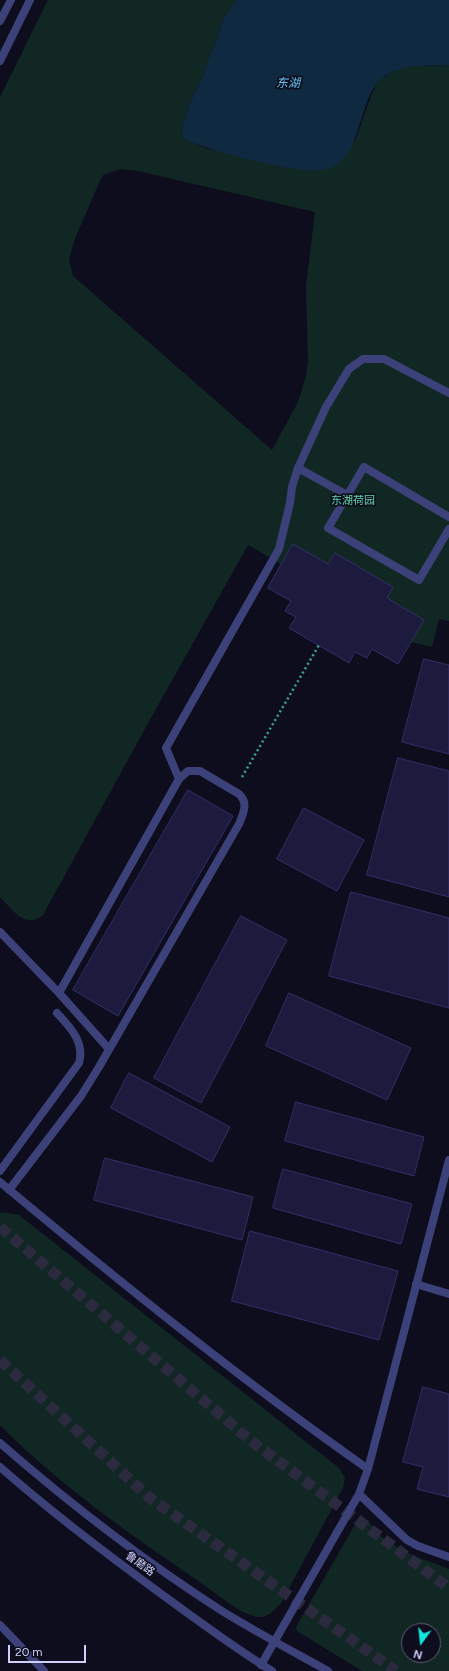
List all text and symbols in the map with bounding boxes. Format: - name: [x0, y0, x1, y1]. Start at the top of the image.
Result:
- water label: 东湖: [276, 76, 300, 90]
- park label: 东湖荷园: [331, 494, 375, 508]
- street label: 鲁磨路: [123, 1549, 157, 1579]
- north arrow: [401, 1623, 441, 1663]
- scale bar: [10, 1637, 88, 1663]
- text: 20 m: [15, 1645, 43, 1659]
- text: N: [412, 1647, 424, 1661]

